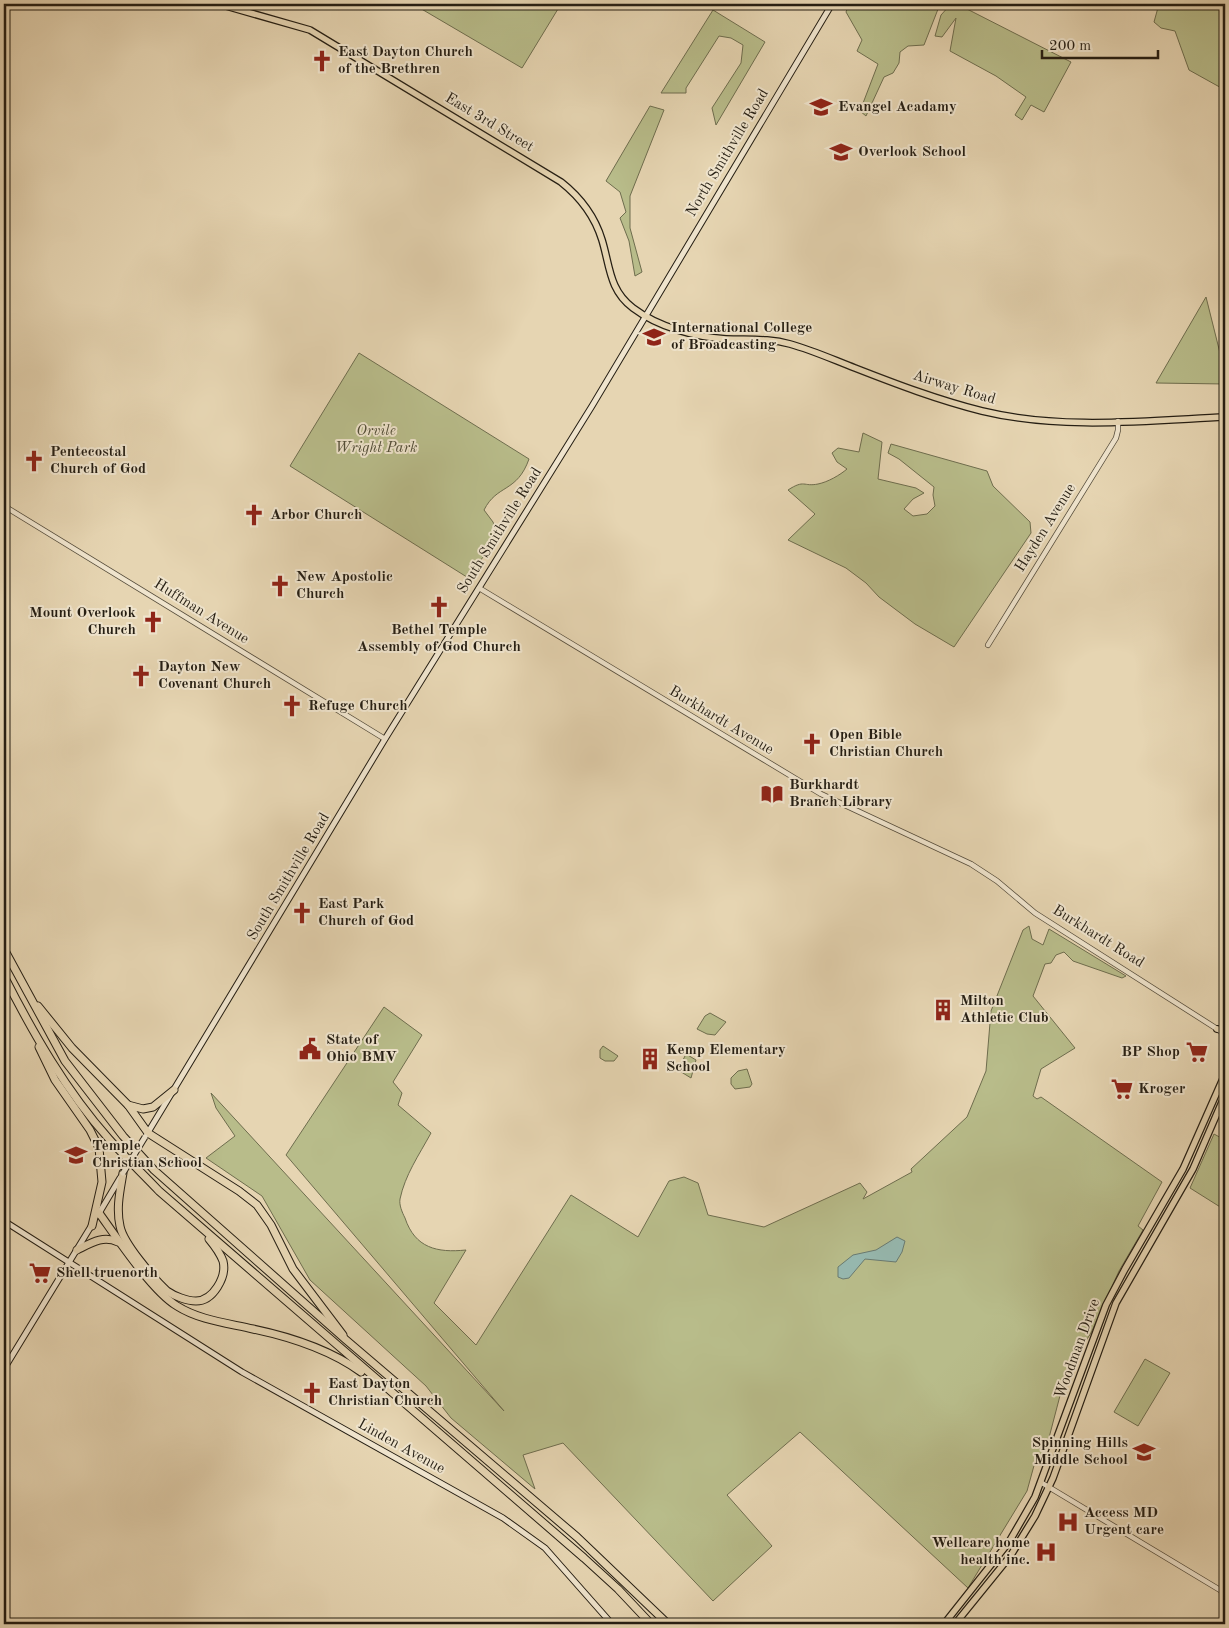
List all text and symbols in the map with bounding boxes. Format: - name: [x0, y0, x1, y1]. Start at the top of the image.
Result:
- scale bar: [1042, 28, 1158, 60]
- text: 200 m: [1049, 39, 1091, 54]
- place label: East Dayton Church of the Brethren: [338, 45, 473, 77]
- church icon: East Dayton Church of the Brethren: [309, 48, 335, 74]
- street label: North Smithville Road: [684, 86, 772, 219]
- street label: East 3rd Street: [442, 91, 536, 155]
- school or university icon: Evangel Acadamy: [808, 94, 834, 120]
- place label: Evangel Acadamy: [838, 100, 957, 115]
- school or university icon: Overlook School: [828, 139, 854, 165]
- place label: Overlook School: [858, 145, 967, 160]
- place label: International College of Broadcasting: [671, 321, 812, 353]
- school or university icon: International College of Broadcasting: [641, 324, 667, 350]
- street label: Airway Road: [911, 368, 997, 408]
- park label: Orvile Wright Park: [335, 424, 417, 456]
- place label: Pentecostal Church of God: [50, 445, 146, 477]
- church icon: Pentecostal Church of God: [21, 448, 47, 474]
- street label: South Smithville Road: [455, 465, 545, 597]
- street label: Hayden Avenue: [1013, 481, 1079, 575]
- church icon: Arbor Church: [241, 502, 267, 528]
- place label: Arbor Church: [270, 508, 363, 523]
- place label: New Apostolic Church: [296, 570, 393, 602]
- church icon: New Apostolic Church: [267, 573, 293, 599]
- street label: Huffman Avenue: [151, 577, 251, 647]
- church icon: Bethel Temple Assembly of God Church: [426, 594, 452, 620]
- place label: Mount Overlook Church: [29, 606, 137, 638]
- church icon: Mount Overlook Church: [140, 609, 166, 635]
- place label: Bethel Temple Assembly of God Church: [357, 623, 521, 655]
- place label: Dayton New Covenant Church: [158, 660, 271, 692]
- church icon: Dayton New Covenant Church: [128, 663, 154, 689]
- street label: Burkhardt Avenue: [666, 684, 776, 758]
- church icon: Refuge Church: [279, 693, 305, 719]
- place label: Refuge Church: [308, 699, 408, 714]
- place label: Open Bible Christian Church: [829, 728, 943, 760]
- church icon: Open Bible Christian Church: [799, 731, 825, 757]
- place label: Burkhardt Branch Library: [789, 778, 893, 810]
- library icon: Burkhardt Branch Library: [759, 781, 785, 807]
- street label: South Smithville Road: [245, 811, 333, 943]
- place label: East Park Church of God: [318, 897, 414, 929]
- church icon: East Park Church of God: [289, 900, 315, 926]
- street label: Burkhardt Road: [1050, 903, 1147, 971]
- place label: Milton Athletic Club: [960, 994, 1049, 1026]
- building icon: Milton Athletic Club: [930, 997, 956, 1023]
- place label: State of Ohio BMV: [326, 1033, 397, 1065]
- public building icon: State of Ohio BMV: [297, 1036, 323, 1062]
- supermarket icon: BP Shop: [1184, 1039, 1210, 1065]
- place label: Kemp Elementary School: [666, 1043, 786, 1075]
- place label: BP Shop: [1121, 1045, 1180, 1060]
- building icon: Kemp Elementary School: [637, 1046, 663, 1072]
- supermarket icon: Kroger: [1109, 1076, 1135, 1102]
- place label: Kroger: [1138, 1082, 1186, 1097]
- place label: Temple Christian School: [92, 1139, 203, 1171]
- school or university icon: Temple Christian School: [63, 1142, 89, 1168]
- supermarket icon: Shell truenorth: [27, 1260, 53, 1286]
- place label: Shell truenorth: [56, 1266, 158, 1281]
- street label: Woodman Drive: [1053, 1297, 1103, 1401]
- place label: East Dayton Christian Church: [328, 1377, 442, 1409]
- church icon: East Dayton Christian Church: [299, 1380, 325, 1406]
- street label: Linden Avenue: [355, 1417, 447, 1477]
- place label: Spinning Hills Middle School: [1032, 1436, 1128, 1468]
- school or university icon: Spinning Hills Middle School: [1131, 1439, 1157, 1465]
- place label: Access MD Urgent care: [1084, 1506, 1164, 1538]
- hospital icon: Access MD Urgent care: [1055, 1509, 1081, 1535]
- place label: Wellcare home health inc.: [932, 1536, 1030, 1568]
- hospital icon: Wellcare home health inc.: [1033, 1539, 1059, 1565]

